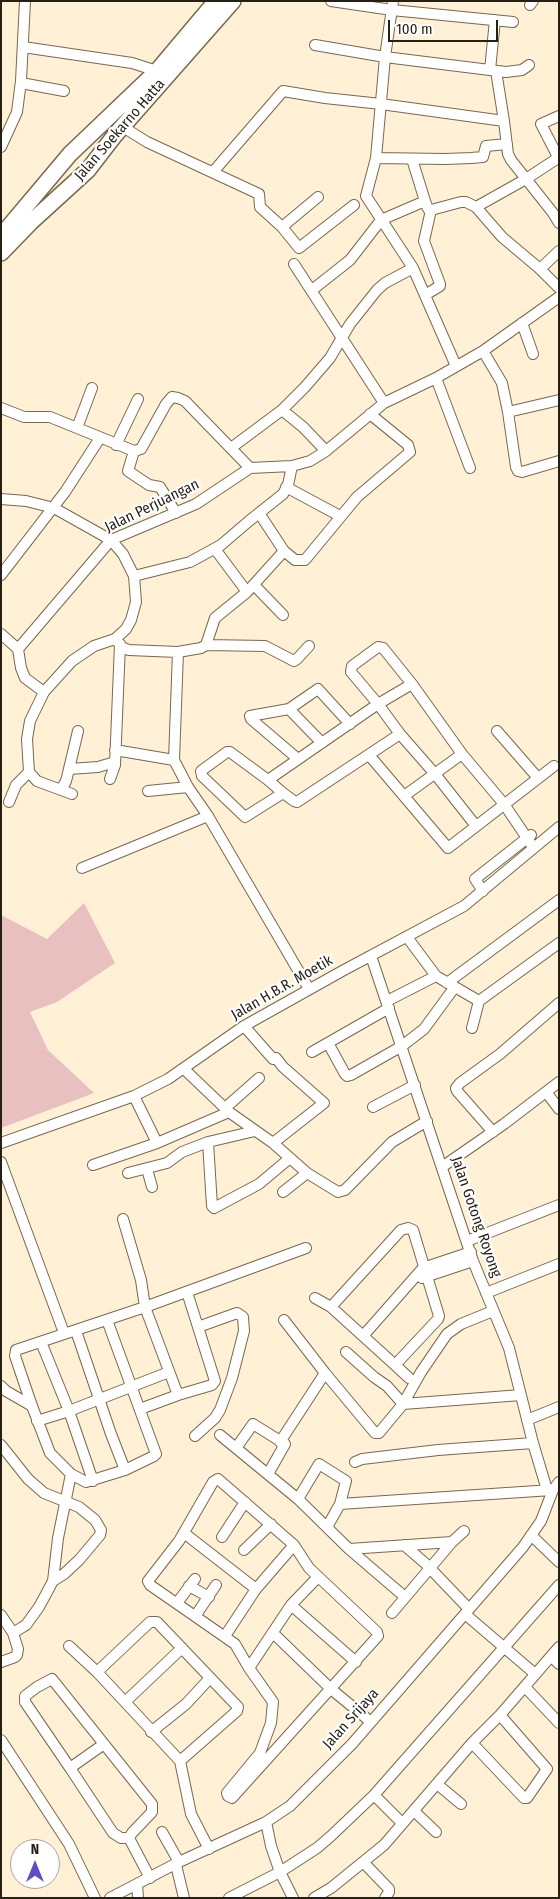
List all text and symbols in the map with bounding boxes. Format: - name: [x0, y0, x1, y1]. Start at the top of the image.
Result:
- scale bar: [390, 10, 500, 42]
- text: 100 m: [396, 20, 433, 38]
- street label: Jalan Soekarno Hatta: [71, 75, 169, 185]
- street label: Jalan Perjuangan: [102, 475, 202, 537]
- street label: Jalan H.B.R. Moetik: [228, 952, 336, 1024]
- street label: Jalan Gotong Royong: [447, 1154, 505, 1280]
- street label: Jalan Srijaya: [319, 1685, 383, 1753]
- north arrow: [10, 1839, 60, 1889]
- text: N: [31, 1841, 39, 1858]

